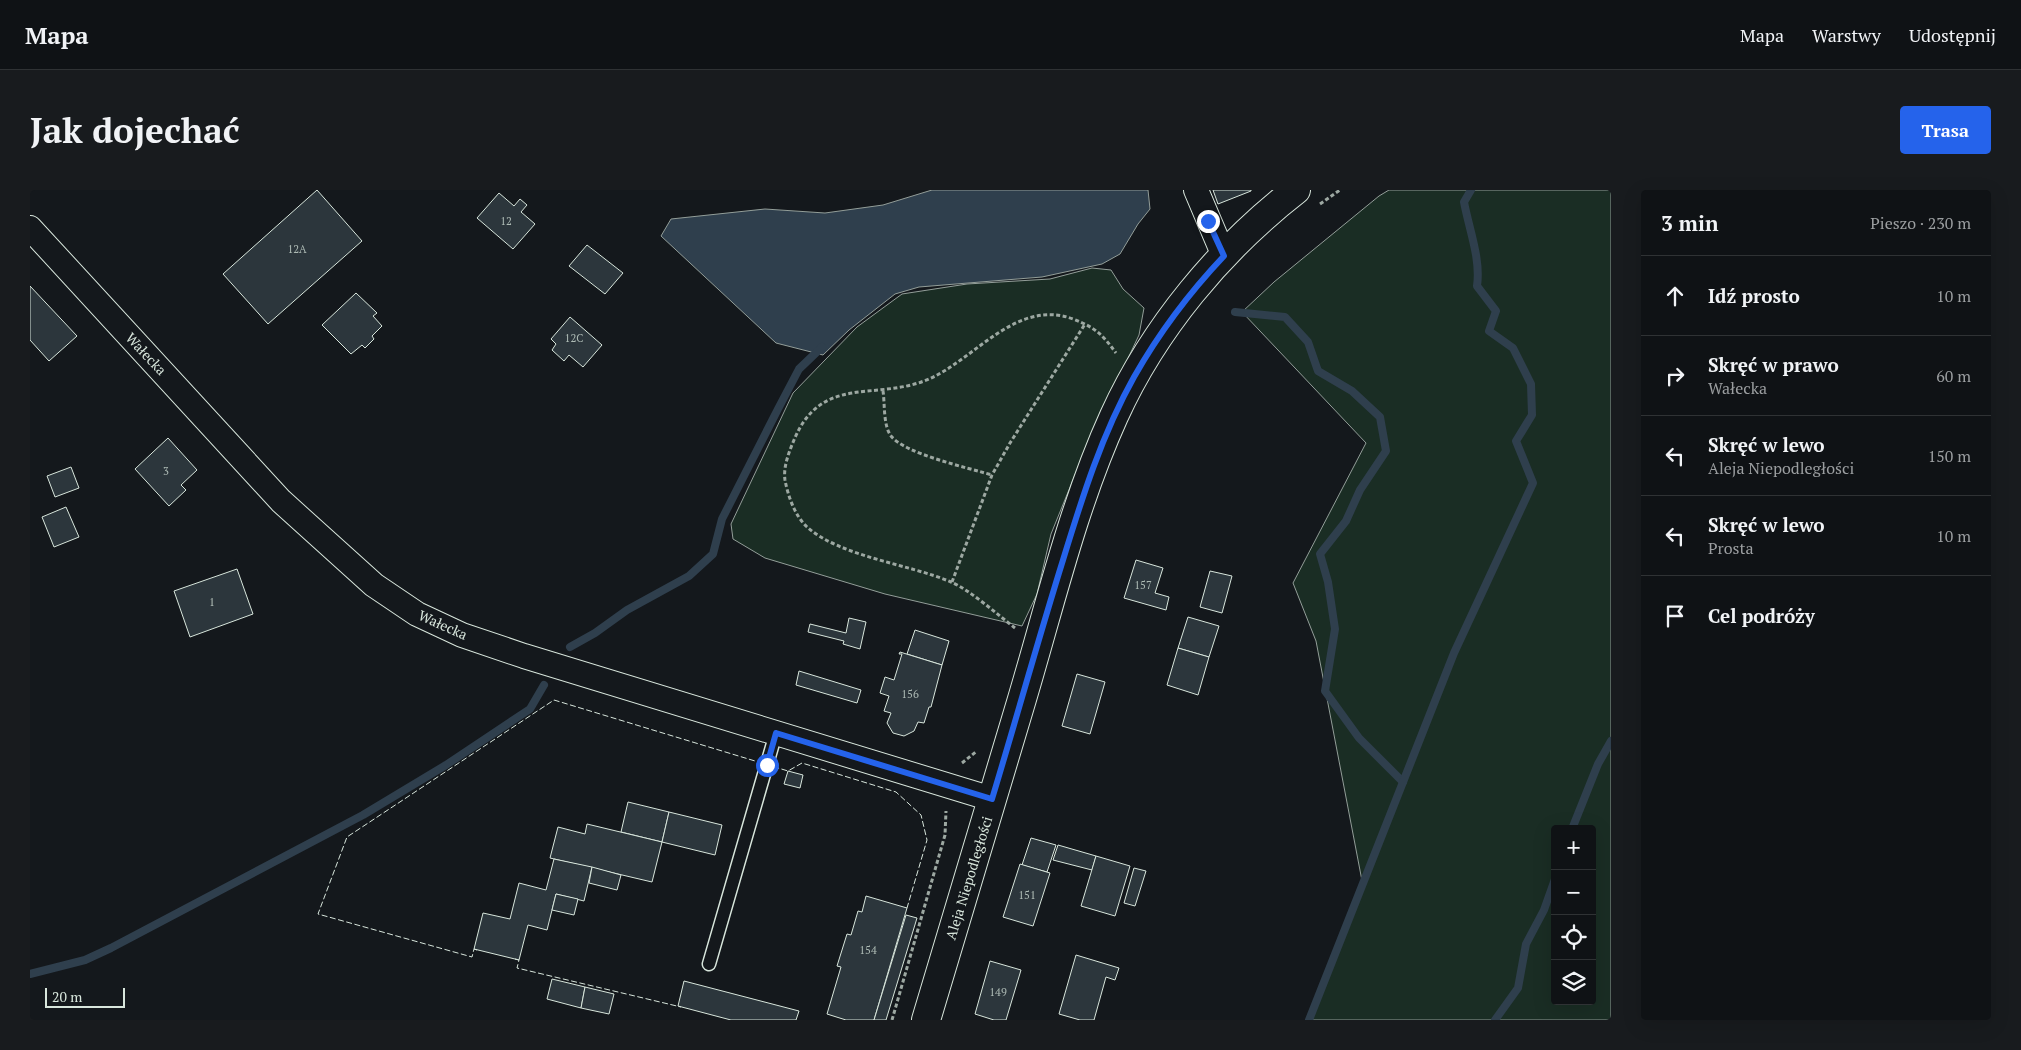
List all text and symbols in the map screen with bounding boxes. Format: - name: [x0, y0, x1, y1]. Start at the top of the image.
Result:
- text: Mapa: [25, 19, 89, 51]
- text: Mapa: [1740, 23, 1784, 47]
- text: Warstwy: [1812, 23, 1881, 47]
- text: Udostępnij: [1909, 23, 1996, 47]
- button: Trasa: [1900, 106, 1991, 154]
- text: Jak dojechać: [30, 107, 240, 153]
- text: 3 min: [1661, 209, 1718, 237]
- route end: [1197, 210, 1220, 233]
- text: Pieszo · 230 m: [1870, 212, 1971, 234]
- house number: 12: [500, 214, 512, 228]
- house number: 12A: [287, 242, 307, 256]
- icon: ahead: [1661, 282, 1689, 310]
- text: Idź prosto: [1708, 283, 1800, 308]
- text: 10 m: [1936, 285, 1971, 307]
- street label: Wałecka: [122, 328, 171, 379]
- house number: 12C: [565, 331, 583, 345]
- text: Skręć w prawo: [1708, 352, 1839, 377]
- icon: right: [1661, 362, 1689, 390]
- text: 60 m: [1936, 365, 1971, 387]
- text: Wałecka: [1708, 377, 1767, 399]
- text: Skręć w lewo: [1708, 432, 1825, 457]
- icon: left: [1661, 442, 1689, 470]
- text: 150 m: [1928, 445, 1971, 467]
- text: Aleja Niepodległości: [1708, 457, 1854, 479]
- house number: 3: [163, 464, 169, 478]
- text: Skręć w lewo: [1708, 512, 1825, 537]
- icon: left: [1661, 522, 1689, 550]
- text: 10 m: [1936, 525, 1971, 547]
- text: Prosta: [1708, 537, 1753, 559]
- house number: 157: [1134, 578, 1152, 592]
- house number: 1: [209, 595, 215, 609]
- icon: arrive: [1661, 602, 1689, 630]
- text: Cel podróży: [1708, 603, 1815, 628]
- street label: Wałecka: [416, 605, 471, 644]
- house number: 156: [901, 687, 919, 701]
- route start: [756, 754, 779, 777]
- street label: Aleja Niepodległości: [941, 814, 996, 942]
- map controls: [1551, 825, 1596, 1005]
- button: +: [1551, 825, 1596, 870]
- button: −: [1551, 870, 1596, 915]
- house number: 151: [1018, 888, 1036, 902]
- button: locate: [1551, 915, 1596, 960]
- house number: 154: [859, 943, 877, 957]
- button: layers: [1551, 960, 1596, 1005]
- scale bar: [45, 985, 125, 1008]
- house number: 149: [989, 985, 1007, 999]
- text: 20 m: [52, 987, 82, 1006]

